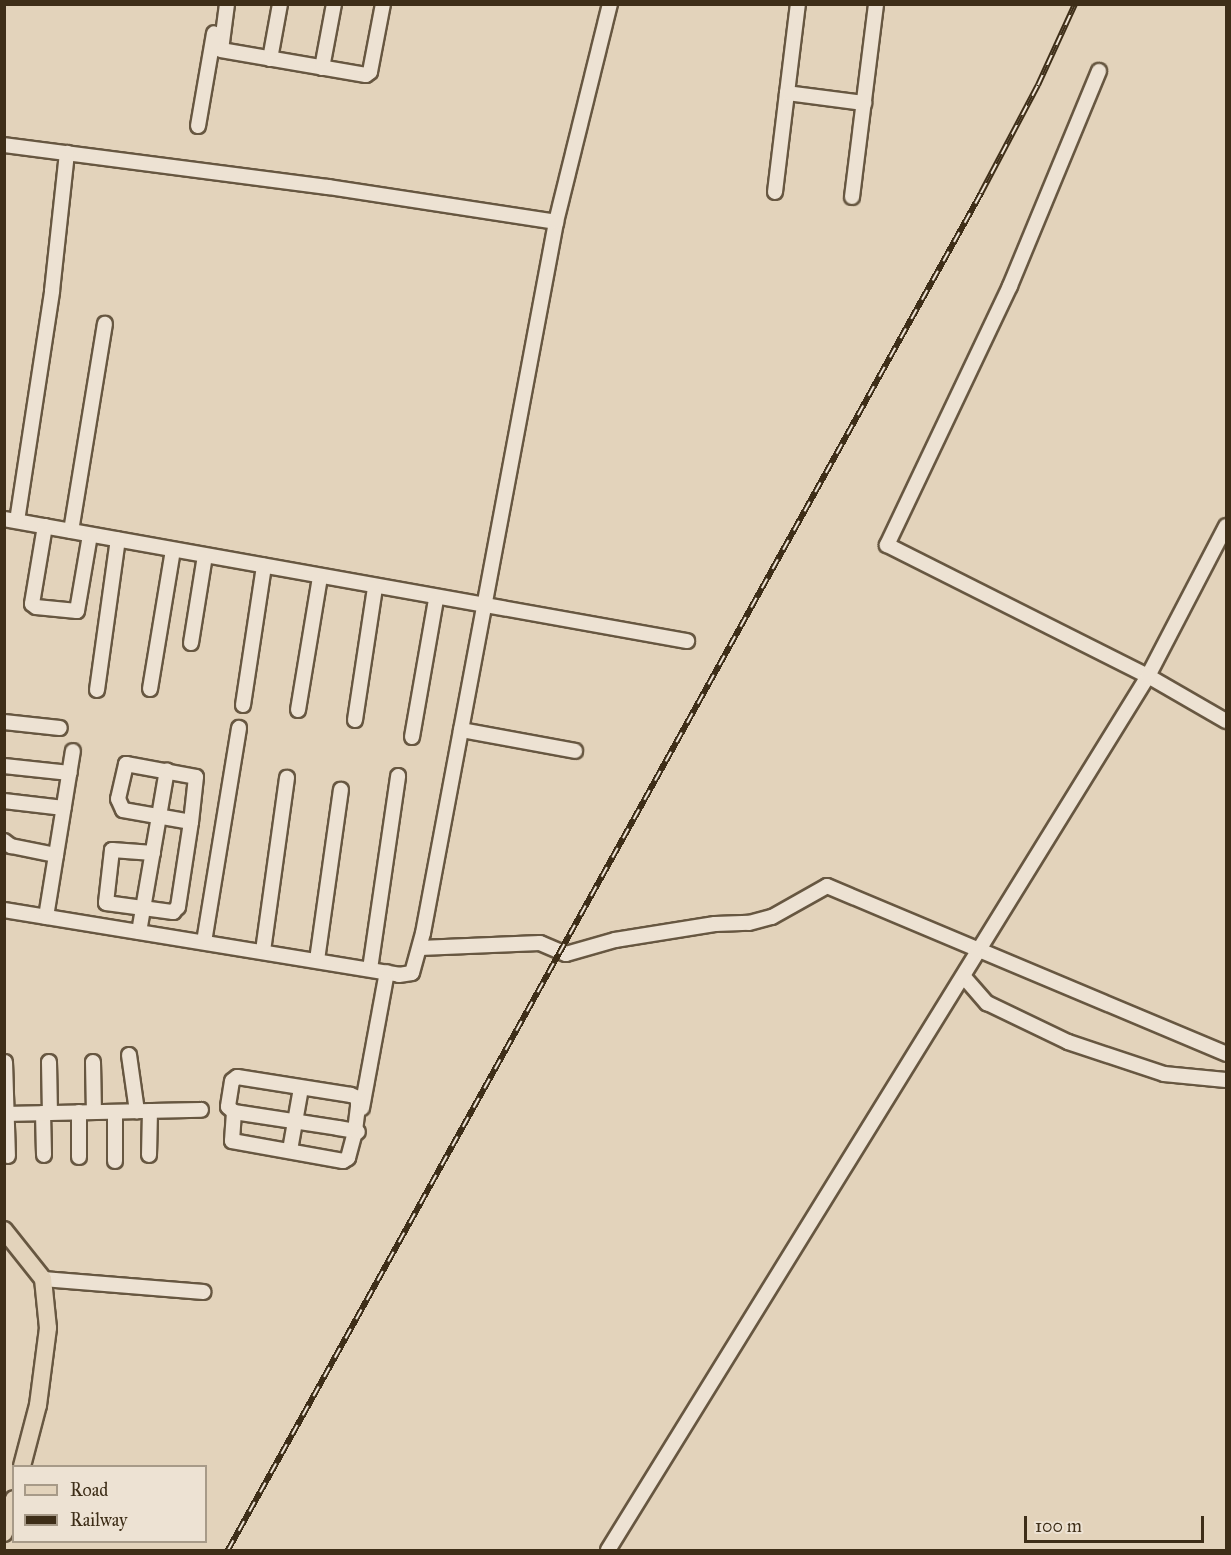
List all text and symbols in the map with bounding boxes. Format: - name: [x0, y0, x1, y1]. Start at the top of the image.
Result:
- legend: [12, 1465, 207, 1543]
- text: Road: [70, 1479, 108, 1501]
- scale bar: [1027, 1504, 1207, 1542]
- text: Railway: [70, 1509, 127, 1531]
- text: 100 m: [1035, 1515, 1082, 1537]

